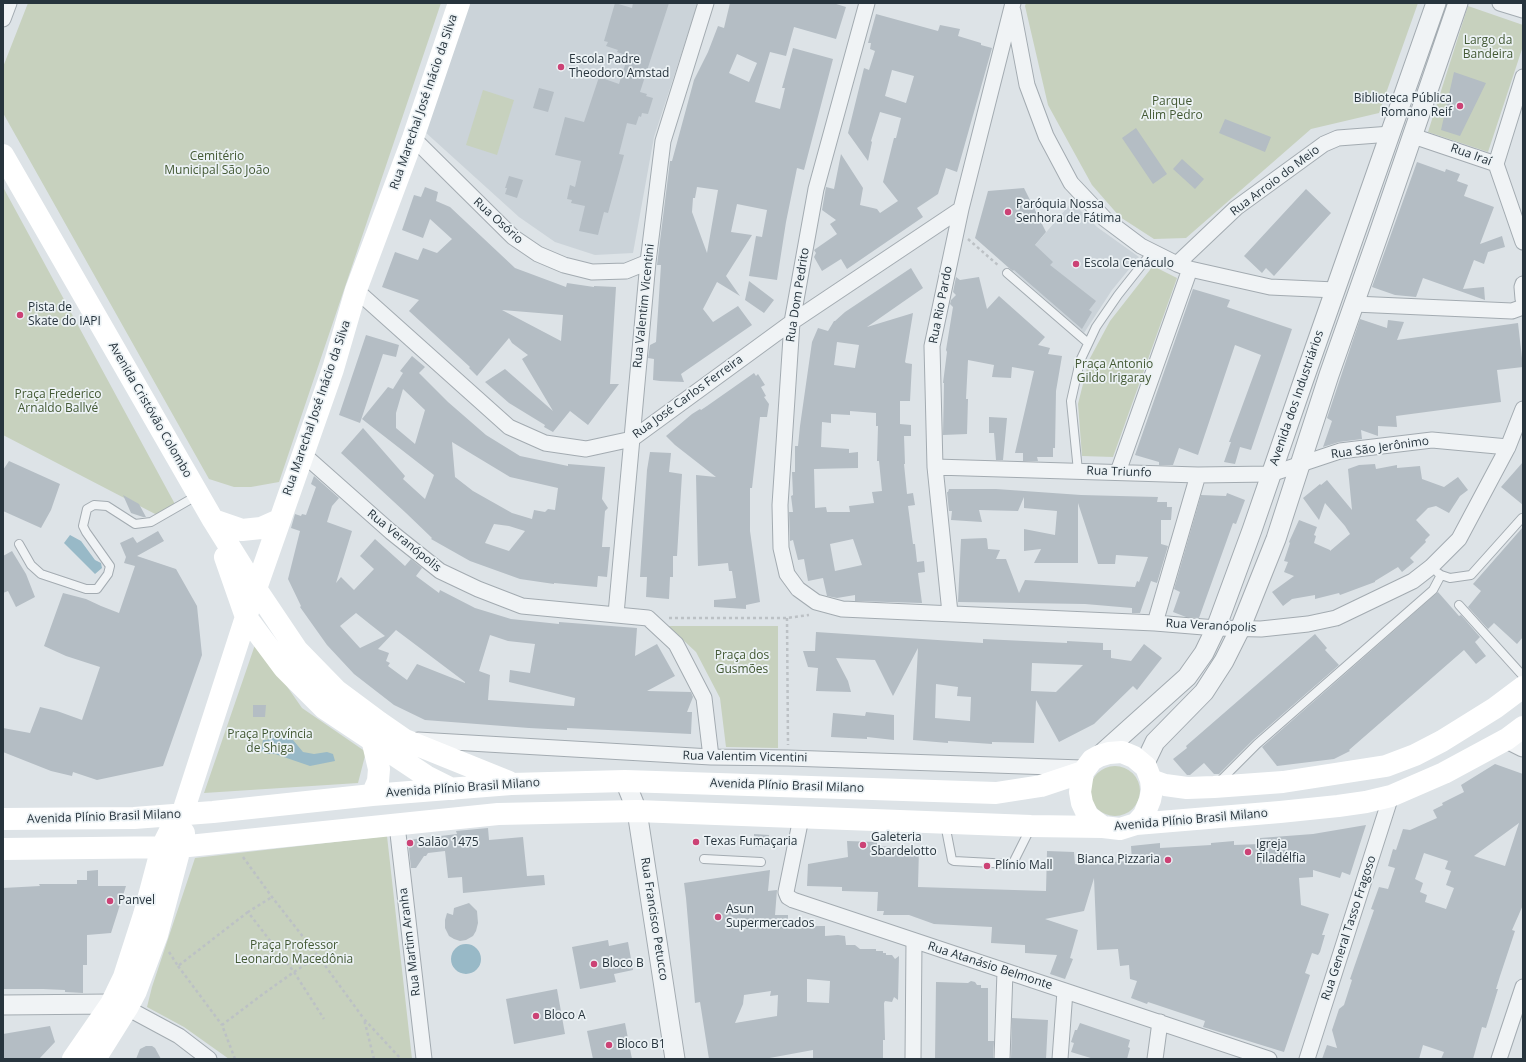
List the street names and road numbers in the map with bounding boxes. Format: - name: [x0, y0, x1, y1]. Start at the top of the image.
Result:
- street label: Rua Marechal José Inácio da Silva: [387, 12, 461, 192]
- street label: Rua Iraí: [1449, 141, 1493, 169]
- street label: Rua Arroio do Meio: [1228, 143, 1322, 219]
- street label: Rua Osório: [470, 195, 526, 247]
- street label: Rua Valentim Vicentini: [630, 243, 658, 369]
- street label: Rua Dom Pedrito: [783, 247, 813, 343]
- street label: Rua Rio Pardo: [926, 265, 956, 345]
- street label: Rua Marechal José Inácio da Silva: [280, 318, 354, 498]
- street label: Avenida dos Industriários: [1267, 328, 1327, 468]
- street label: Avenida Cristóvão Colombo: [105, 340, 195, 480]
- street label: Rua José Carlos Ferreira: [630, 352, 746, 442]
- street label: Rua São Jerônimo: [1330, 434, 1430, 462]
- street label: Rua Triunfo: [1086, 464, 1152, 480]
- street label: Rua Veranópolis: [364, 507, 444, 575]
- street label: Rua Veranópolis: [1165, 616, 1257, 636]
- street label: Rua Valentim Vicentini: [683, 749, 807, 765]
- street label: Avenida Plínio Brasil Milano: [386, 775, 540, 801]
- street label: Avenida Plínio Brasil Milano: [710, 776, 864, 796]
- street label: Avenida Plínio Brasil Milano: [1114, 806, 1268, 834]
- street label: Avenida Plínio Brasil Milano: [27, 807, 181, 827]
- street label: Rua General Tasso Fragoso: [1319, 854, 1379, 1002]
- street label: Rua Francisco Petucco: [637, 856, 671, 982]
- street label: Rua Martim Aranha: [396, 887, 424, 997]
- street label: Rua Atanásio Belmonte: [926, 939, 1054, 993]

